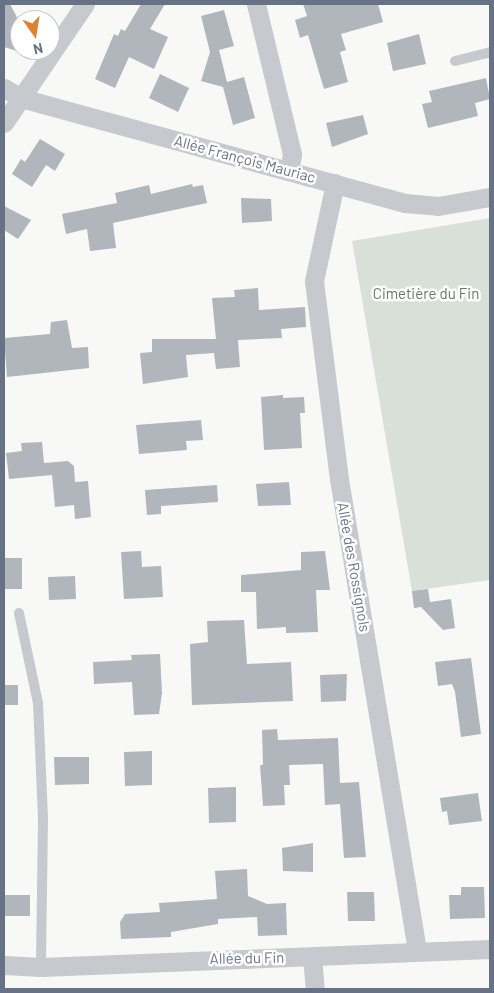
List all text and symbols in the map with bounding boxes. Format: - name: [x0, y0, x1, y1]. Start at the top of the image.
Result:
- north arrow: [10, 10, 60, 60]
- text: N: [32, 40, 45, 58]
- street label: Allée François Mauriac: [172, 131, 318, 187]
- park label: Cimetière du Fin: [373, 285, 479, 303]
- street label: Allée des Rossignols: [334, 501, 374, 633]
- street label: Allée du Fin: [210, 948, 284, 968]

